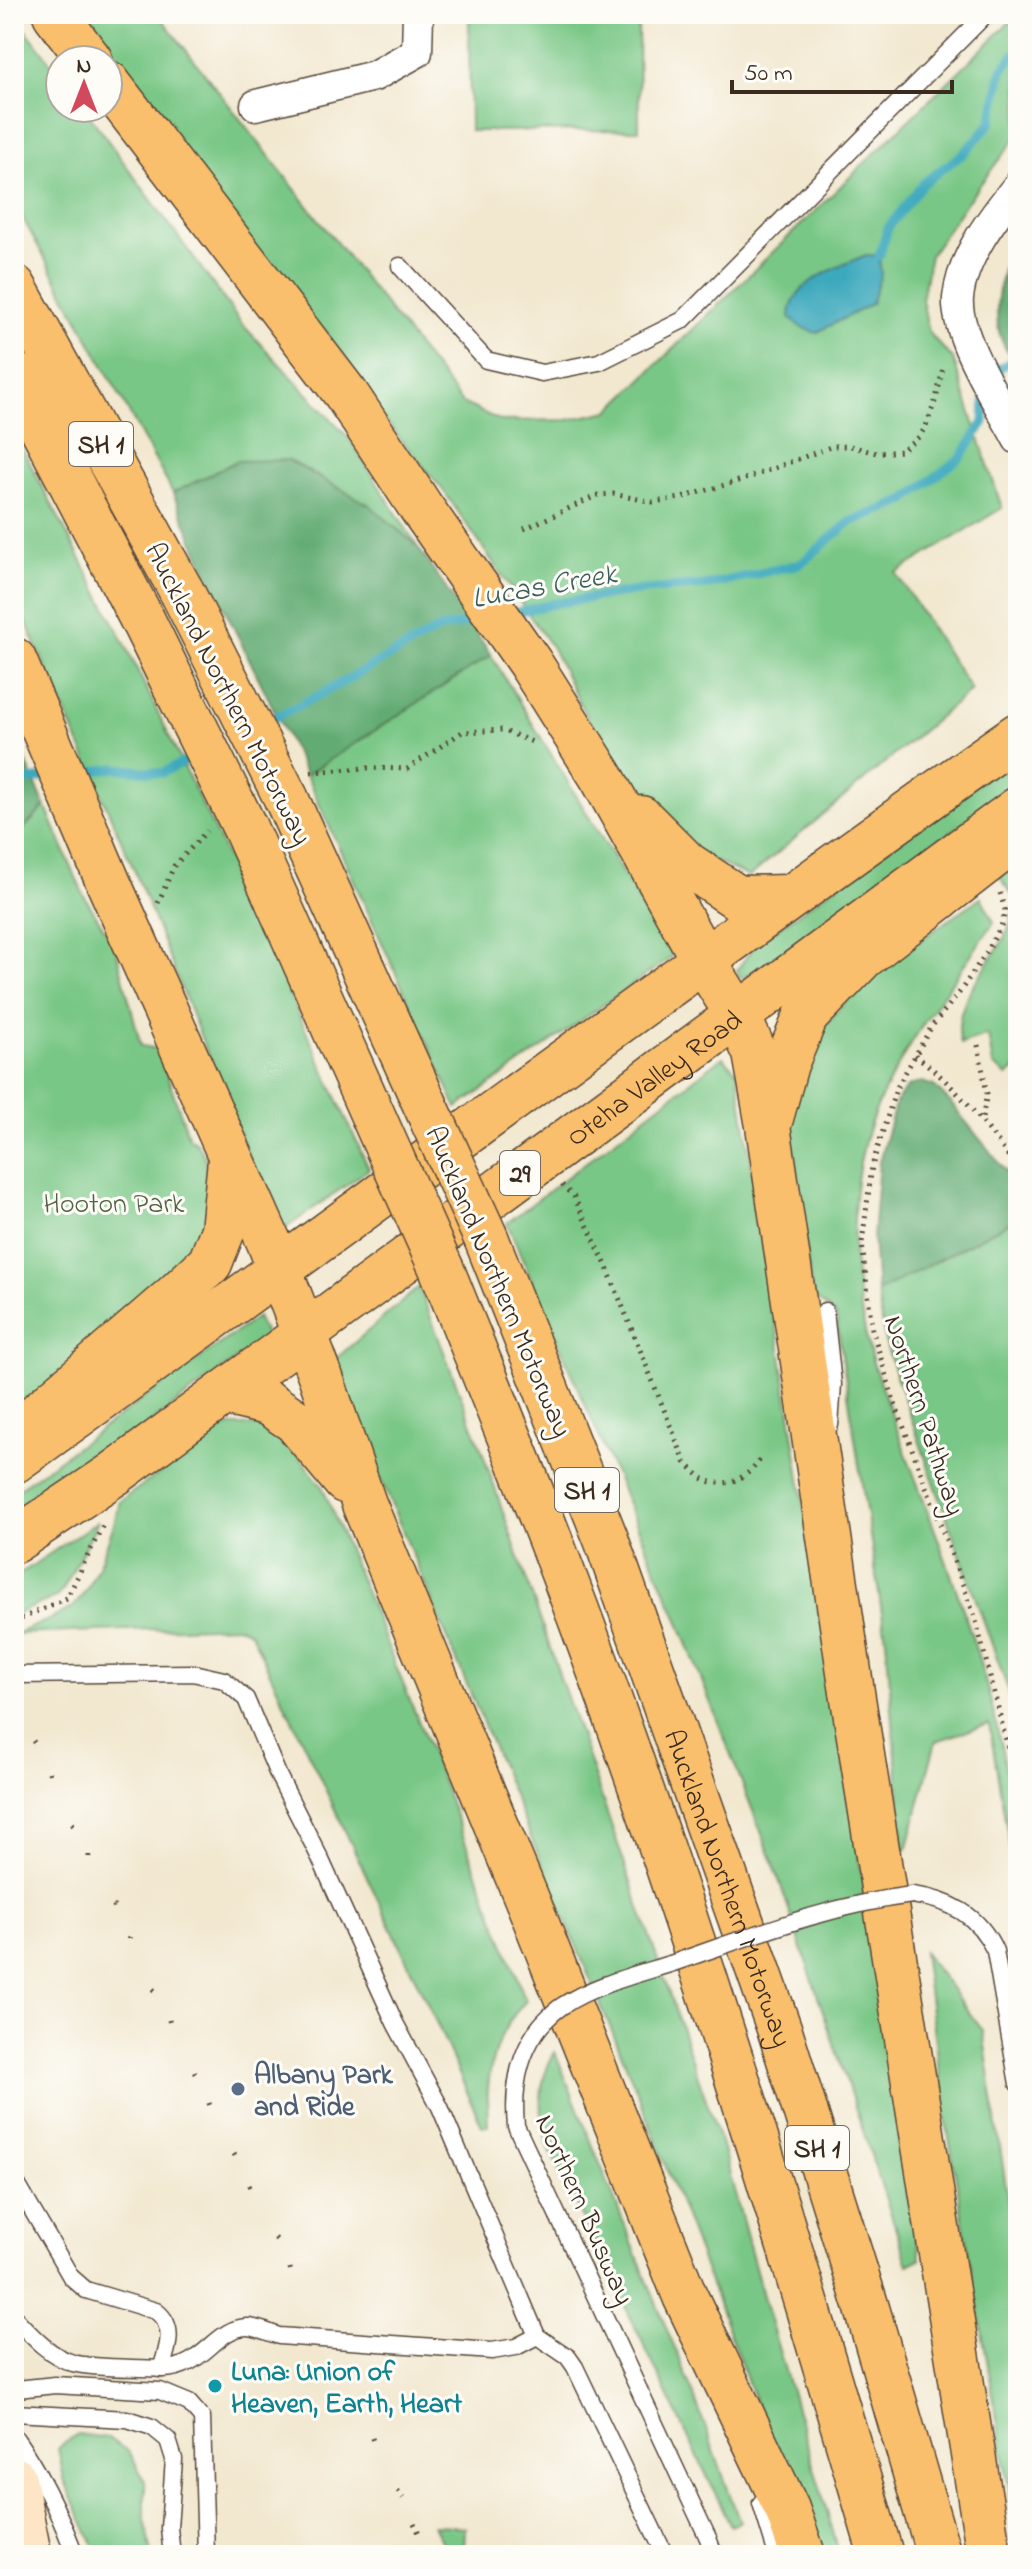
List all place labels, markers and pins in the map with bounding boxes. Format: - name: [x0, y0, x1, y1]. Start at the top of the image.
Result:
- place label: Albany Park and Ride: [254, 2056, 394, 2129]
- marker: Albany Park and Ride: [229, 2080, 247, 2098]
- place label: Luna: Union of Heaven, Earth, Heart: [231, 2353, 463, 2426]
- marker: Luna: Union of Heaven, Earth, Heart: [206, 2377, 224, 2395]

